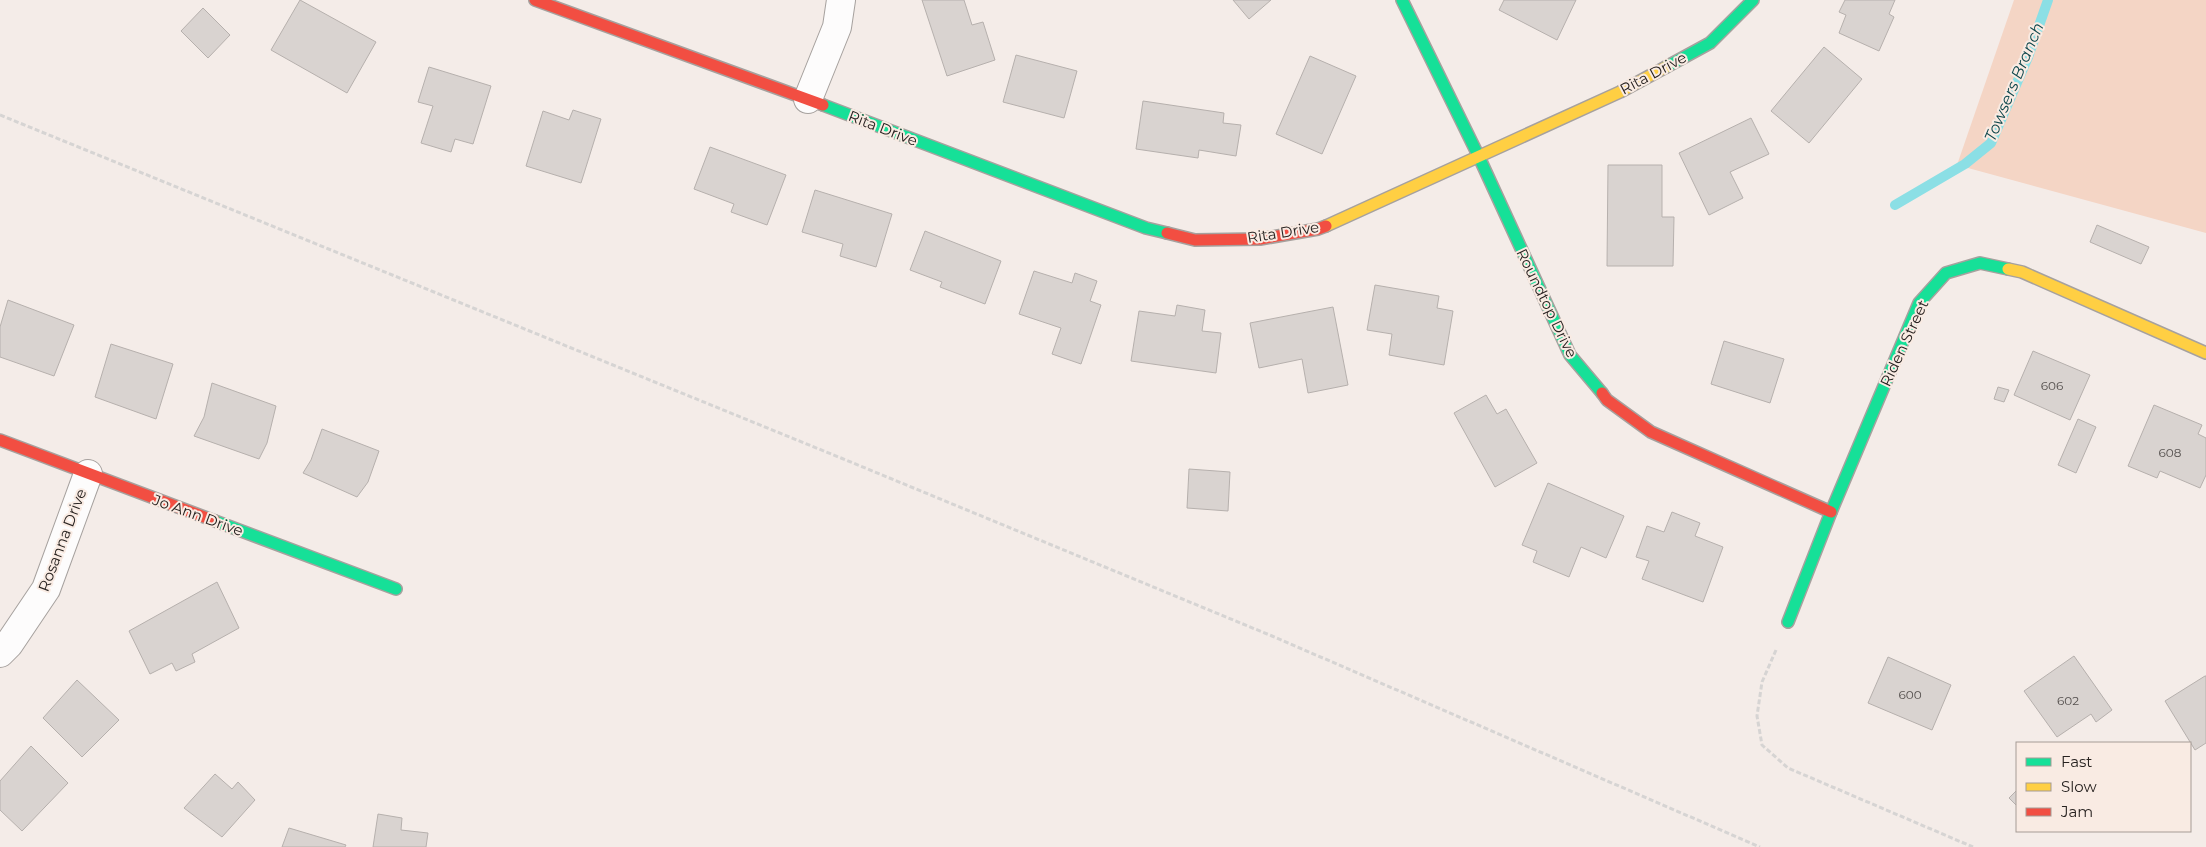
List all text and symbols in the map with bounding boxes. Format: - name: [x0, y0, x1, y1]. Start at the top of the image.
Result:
- water label: Towsers Branch: [1980, 20, 2048, 144]
- street label: Rita Drive: [1616, 48, 1690, 98]
- street label: Rita Drive: [846, 106, 920, 150]
- street label: Rita Drive: [1246, 217, 1320, 247]
- street label: Roundtop Drive: [1512, 245, 1582, 361]
- street label: Riden Street: [1876, 297, 1932, 389]
- house number: 606: [2041, 378, 2063, 393]
- house number: 608: [2159, 445, 2182, 460]
- street label: Rosanna Drive: [34, 486, 90, 594]
- street label: Jo Ann Drive: [149, 489, 246, 540]
- house number: 600: [1898, 687, 1922, 702]
- house number: 602: [2057, 693, 2079, 708]
- legend: [2016, 742, 2191, 832]
- text: Fast: [2061, 752, 2092, 771]
- text: Slow: [2061, 777, 2097, 796]
- text: Jam: [2060, 802, 2093, 821]

